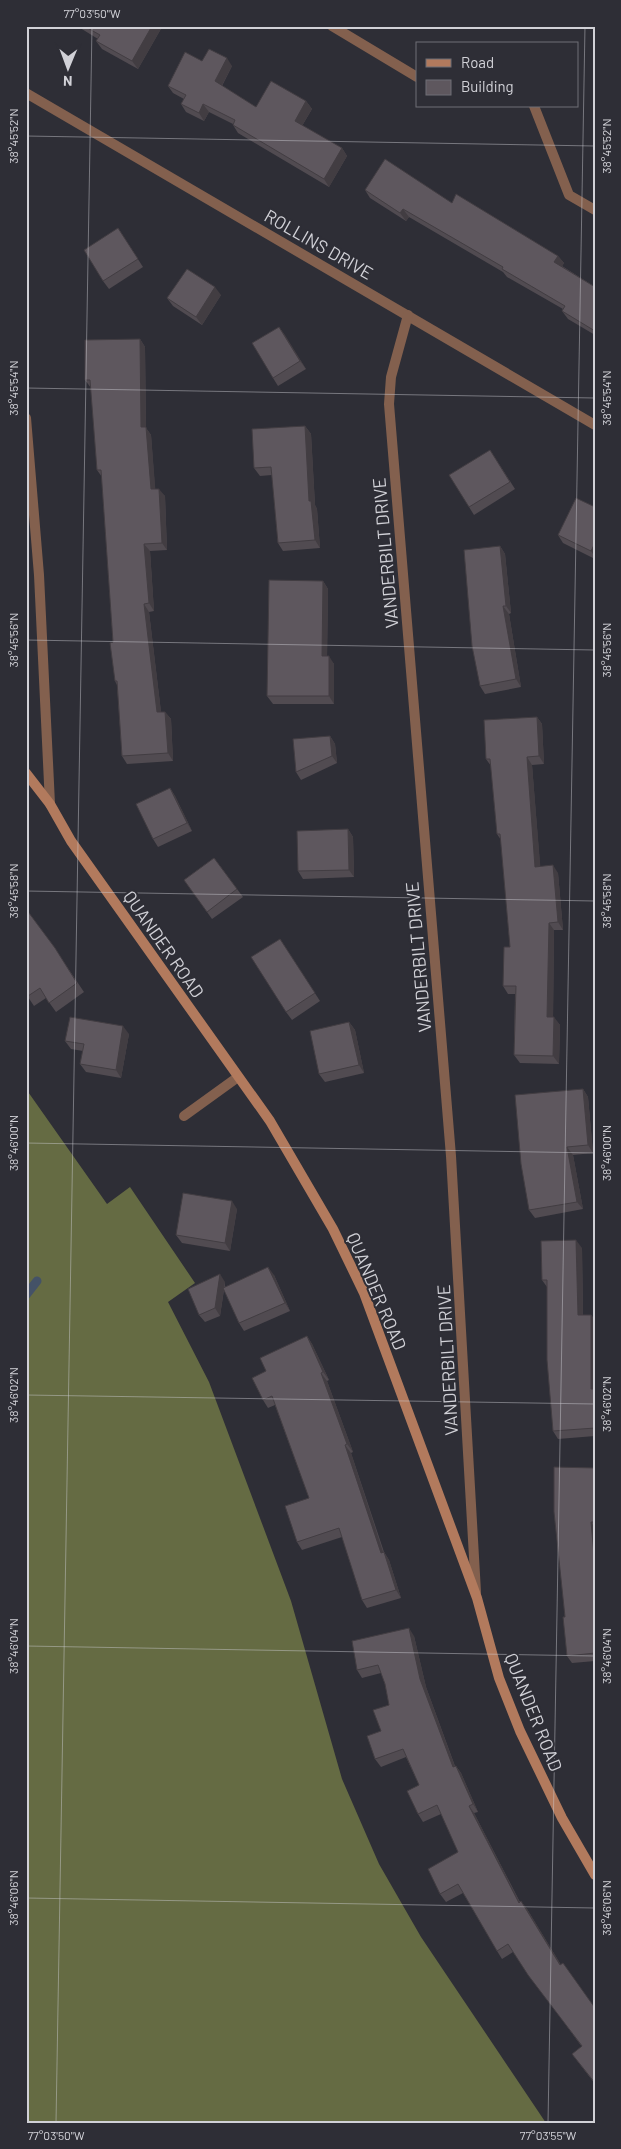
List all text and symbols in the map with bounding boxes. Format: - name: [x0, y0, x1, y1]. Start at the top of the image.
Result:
- text: 77°03'50"W: [63, 6, 121, 20]
- north arrow: [42, 42, 92, 92]
- legend: [416, 42, 578, 108]
- text: Road: [461, 53, 494, 71]
- text: N: [63, 73, 73, 90]
- text: Building: [461, 77, 514, 95]
- text: 38°45'52"N: [6, 108, 20, 164]
- text: 38°45'52"N: [599, 118, 613, 174]
- street label: ROLLINS DRIVE: [261, 204, 377, 284]
- text: 38°45'54"N: [6, 360, 20, 416]
- text: 38°45'54"N: [599, 370, 613, 426]
- street label: VANDERBILT DRIVE: [367, 477, 403, 629]
- text: 38°45'56"N: [6, 613, 20, 668]
- text: 38°45'56"N: [599, 623, 613, 678]
- text: 38°45'58"N: [6, 863, 20, 919]
- text: 38°45'58"N: [599, 873, 613, 929]
- street label: VANDERBILT DRIVE: [400, 881, 436, 1033]
- street label: QUANDER ROAD: [119, 886, 209, 1002]
- text: 38°46'00"N: [6, 1115, 20, 1171]
- text: 38°46'00"N: [599, 1125, 613, 1181]
- street label: QUANDER ROAD: [342, 1229, 412, 1353]
- street label: VANDERBILT DRIVE: [432, 1284, 462, 1436]
- text: 38°46'02"N: [6, 1367, 20, 1423]
- text: 38°46'02"N: [599, 1376, 613, 1432]
- text: 38°46'04"N: [6, 1618, 20, 1674]
- text: 38°46'04"N: [599, 1628, 613, 1684]
- street label: QUANDER ROAD: [500, 1650, 568, 1774]
- text: 38°46'06"N: [6, 1870, 20, 1926]
- text: 38°46'06"N: [599, 1880, 613, 1936]
- text: 77°03'50"W: [27, 2128, 85, 2142]
- text: 77°03'55"W: [520, 2128, 577, 2142]

